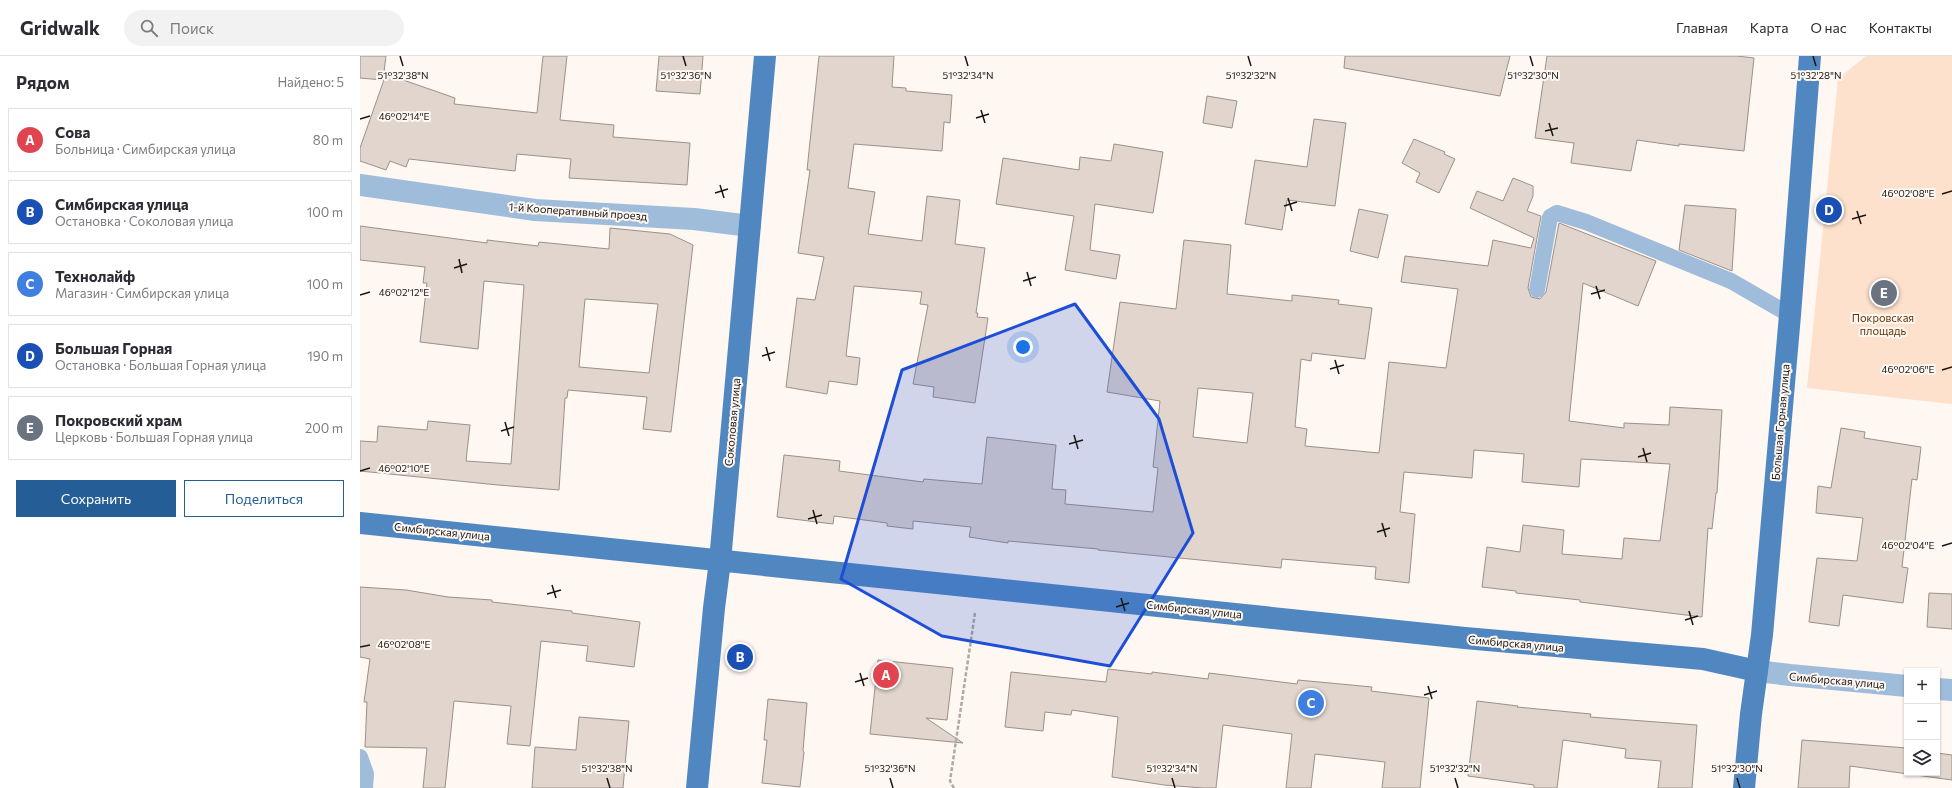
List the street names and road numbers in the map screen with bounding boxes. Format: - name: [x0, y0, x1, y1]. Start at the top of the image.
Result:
- street label: 1-й Кооперативный проезд: [508, 200, 648, 222]
- street label: Большая Горная улица: [1768, 363, 1792, 481]
- street label: Соколовая улица: [722, 377, 742, 467]
- street label: Симбирская улица: [394, 520, 490, 542]
- street label: Симбирская улица: [1146, 598, 1242, 620]
- street label: Симбирская улица: [1468, 632, 1564, 654]
- street label: Симбирская улица: [1789, 669, 1885, 691]

